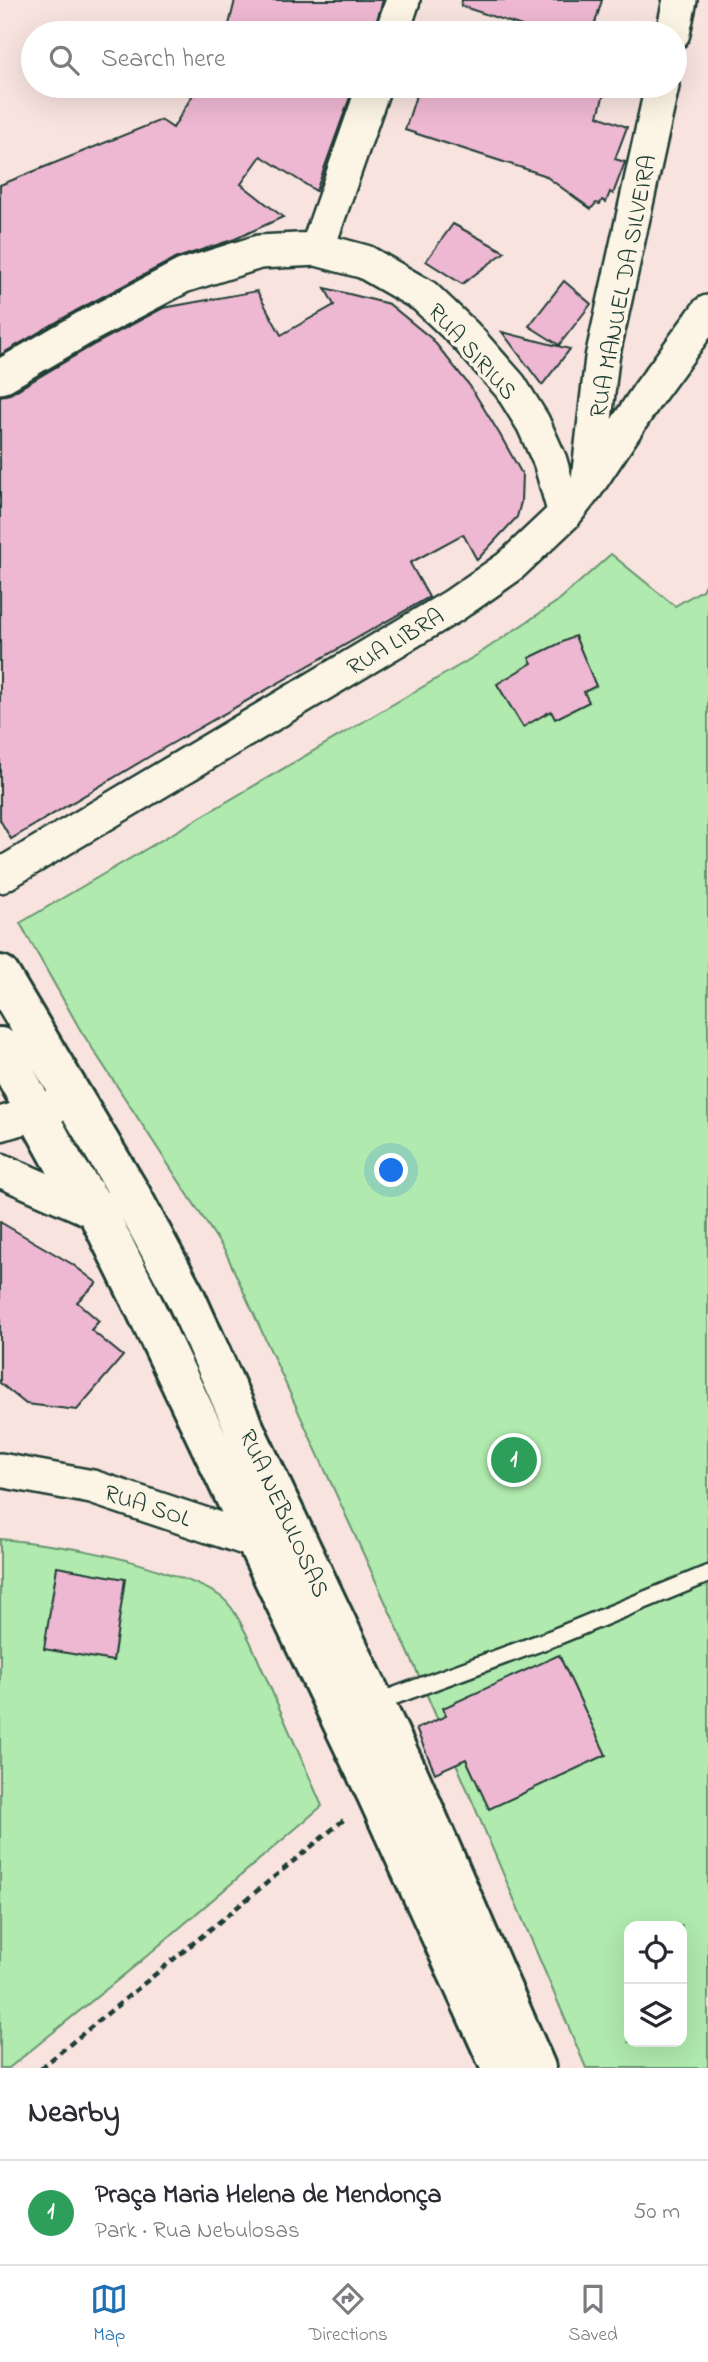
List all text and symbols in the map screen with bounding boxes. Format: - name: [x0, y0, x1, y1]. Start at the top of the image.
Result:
- search box: [21, 21, 687, 98]
- icon: search: [45, 41, 83, 79]
- text: Search here: [101, 41, 226, 79]
- street label: RUA MANUEL DA SILVEIRA: [582, 152, 667, 421]
- street label: RUA SIRIUS: [418, 296, 524, 409]
- street label: RUA LIBRA: [341, 600, 452, 686]
- your location: [374, 1153, 408, 1187]
- street label: RUA NEBULOSAS: [229, 1424, 337, 1604]
- pin: 1: [491, 1434, 537, 1486]
- street label: RUA SOL: [99, 1477, 195, 1538]
- map controls: [624, 1921, 687, 2047]
- button: locate: [624, 1921, 687, 1984]
- button: layers: [624, 1984, 687, 2047]
- text: Nearby: [28, 2092, 120, 2136]
- text: Praça Maria Helena de Mendonça: [95, 2177, 441, 2215]
- text: 1: [47, 2196, 55, 2229]
- text: 50 m: [633, 2196, 680, 2229]
- text: Park · Rua Nebulosas: [95, 2215, 300, 2248]
- tab: Map: [90, 2280, 128, 2349]
- tab: Directions: [309, 2280, 388, 2349]
- tab: Saved: [568, 2280, 618, 2349]

